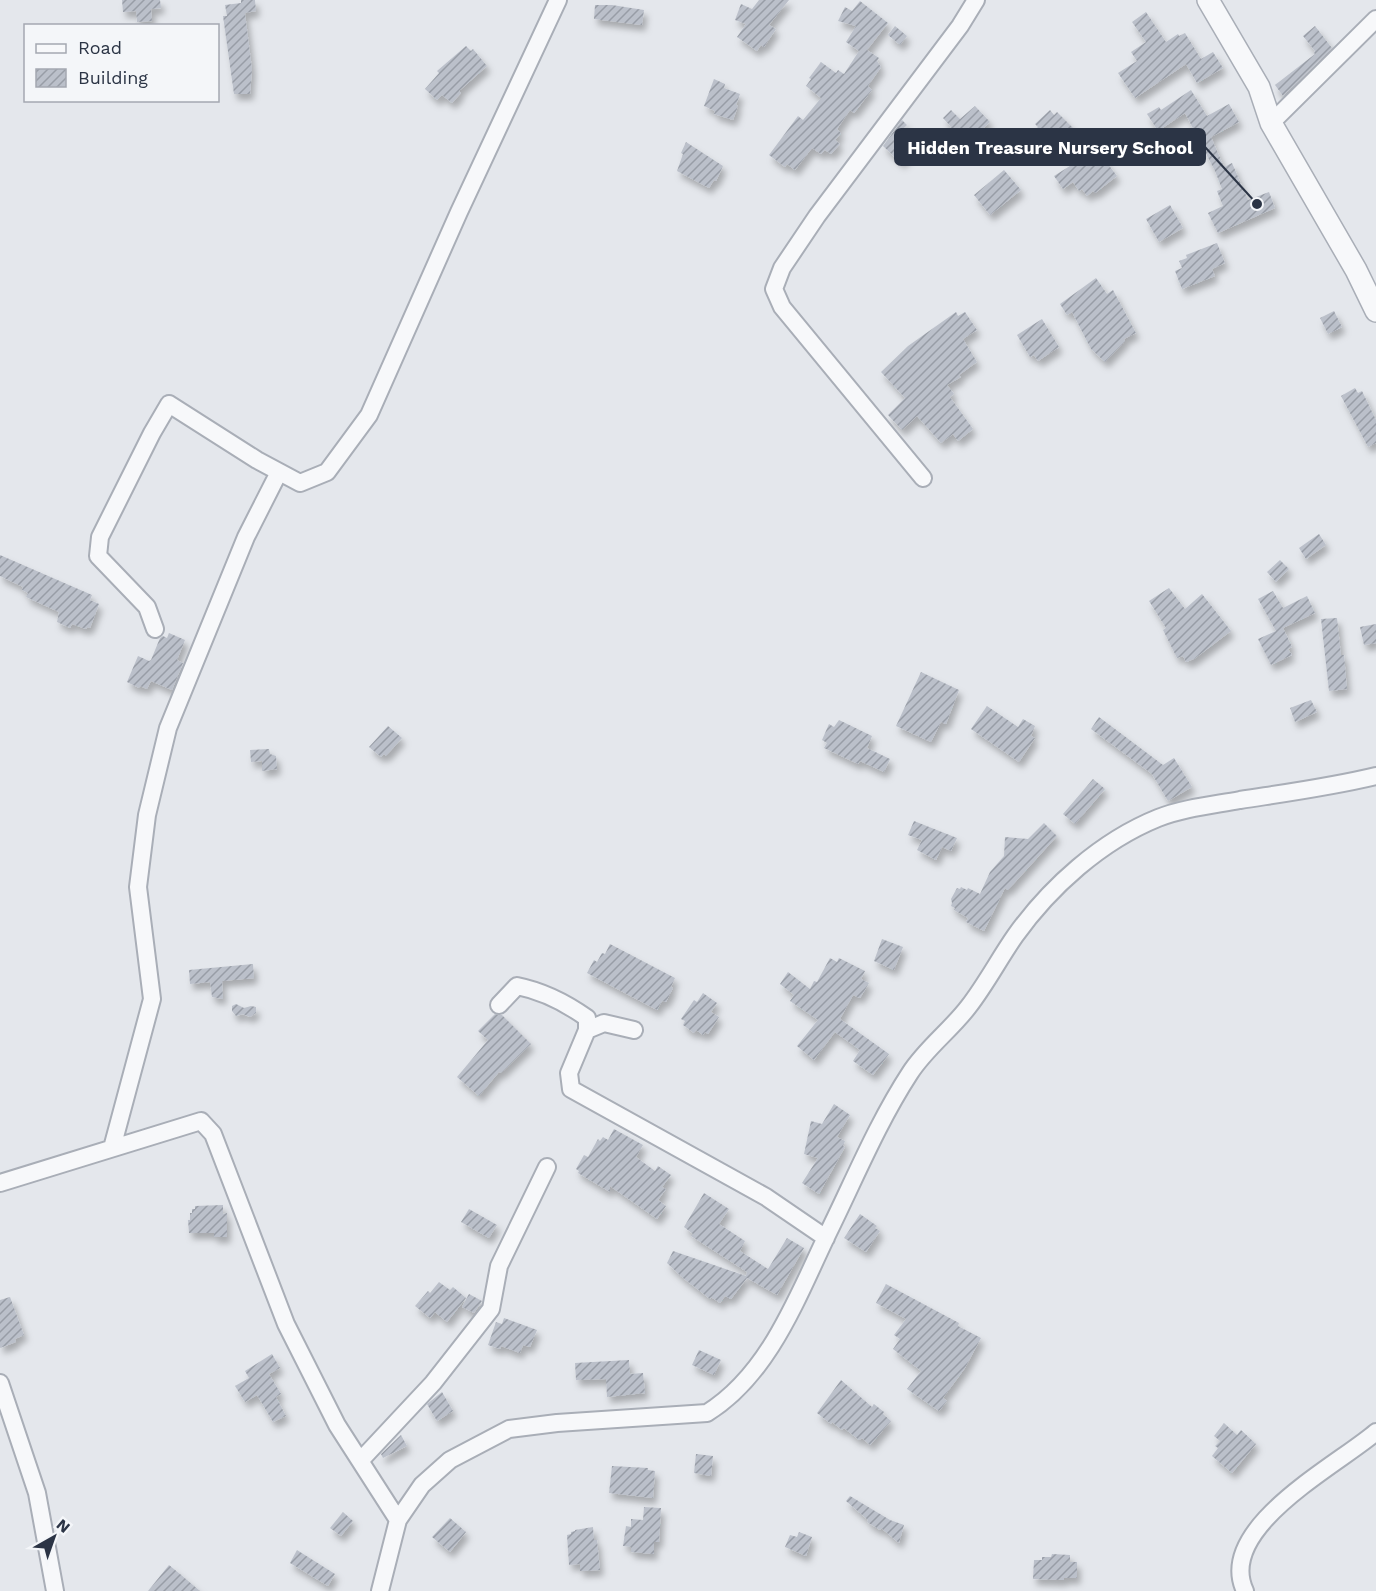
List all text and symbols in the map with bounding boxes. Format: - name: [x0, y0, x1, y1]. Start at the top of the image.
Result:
- legend: [24, 24, 219, 102]
- text: Road: [78, 37, 122, 58]
- text: Building: [78, 67, 148, 88]
- callout: Hidden Treasure Nursery School: [895, 129, 1205, 165]
- text: Hidden Treasure Nursery School: [907, 137, 1193, 158]
- north arrow: [24, 1507, 84, 1567]
- text: N: [53, 1515, 74, 1537]

